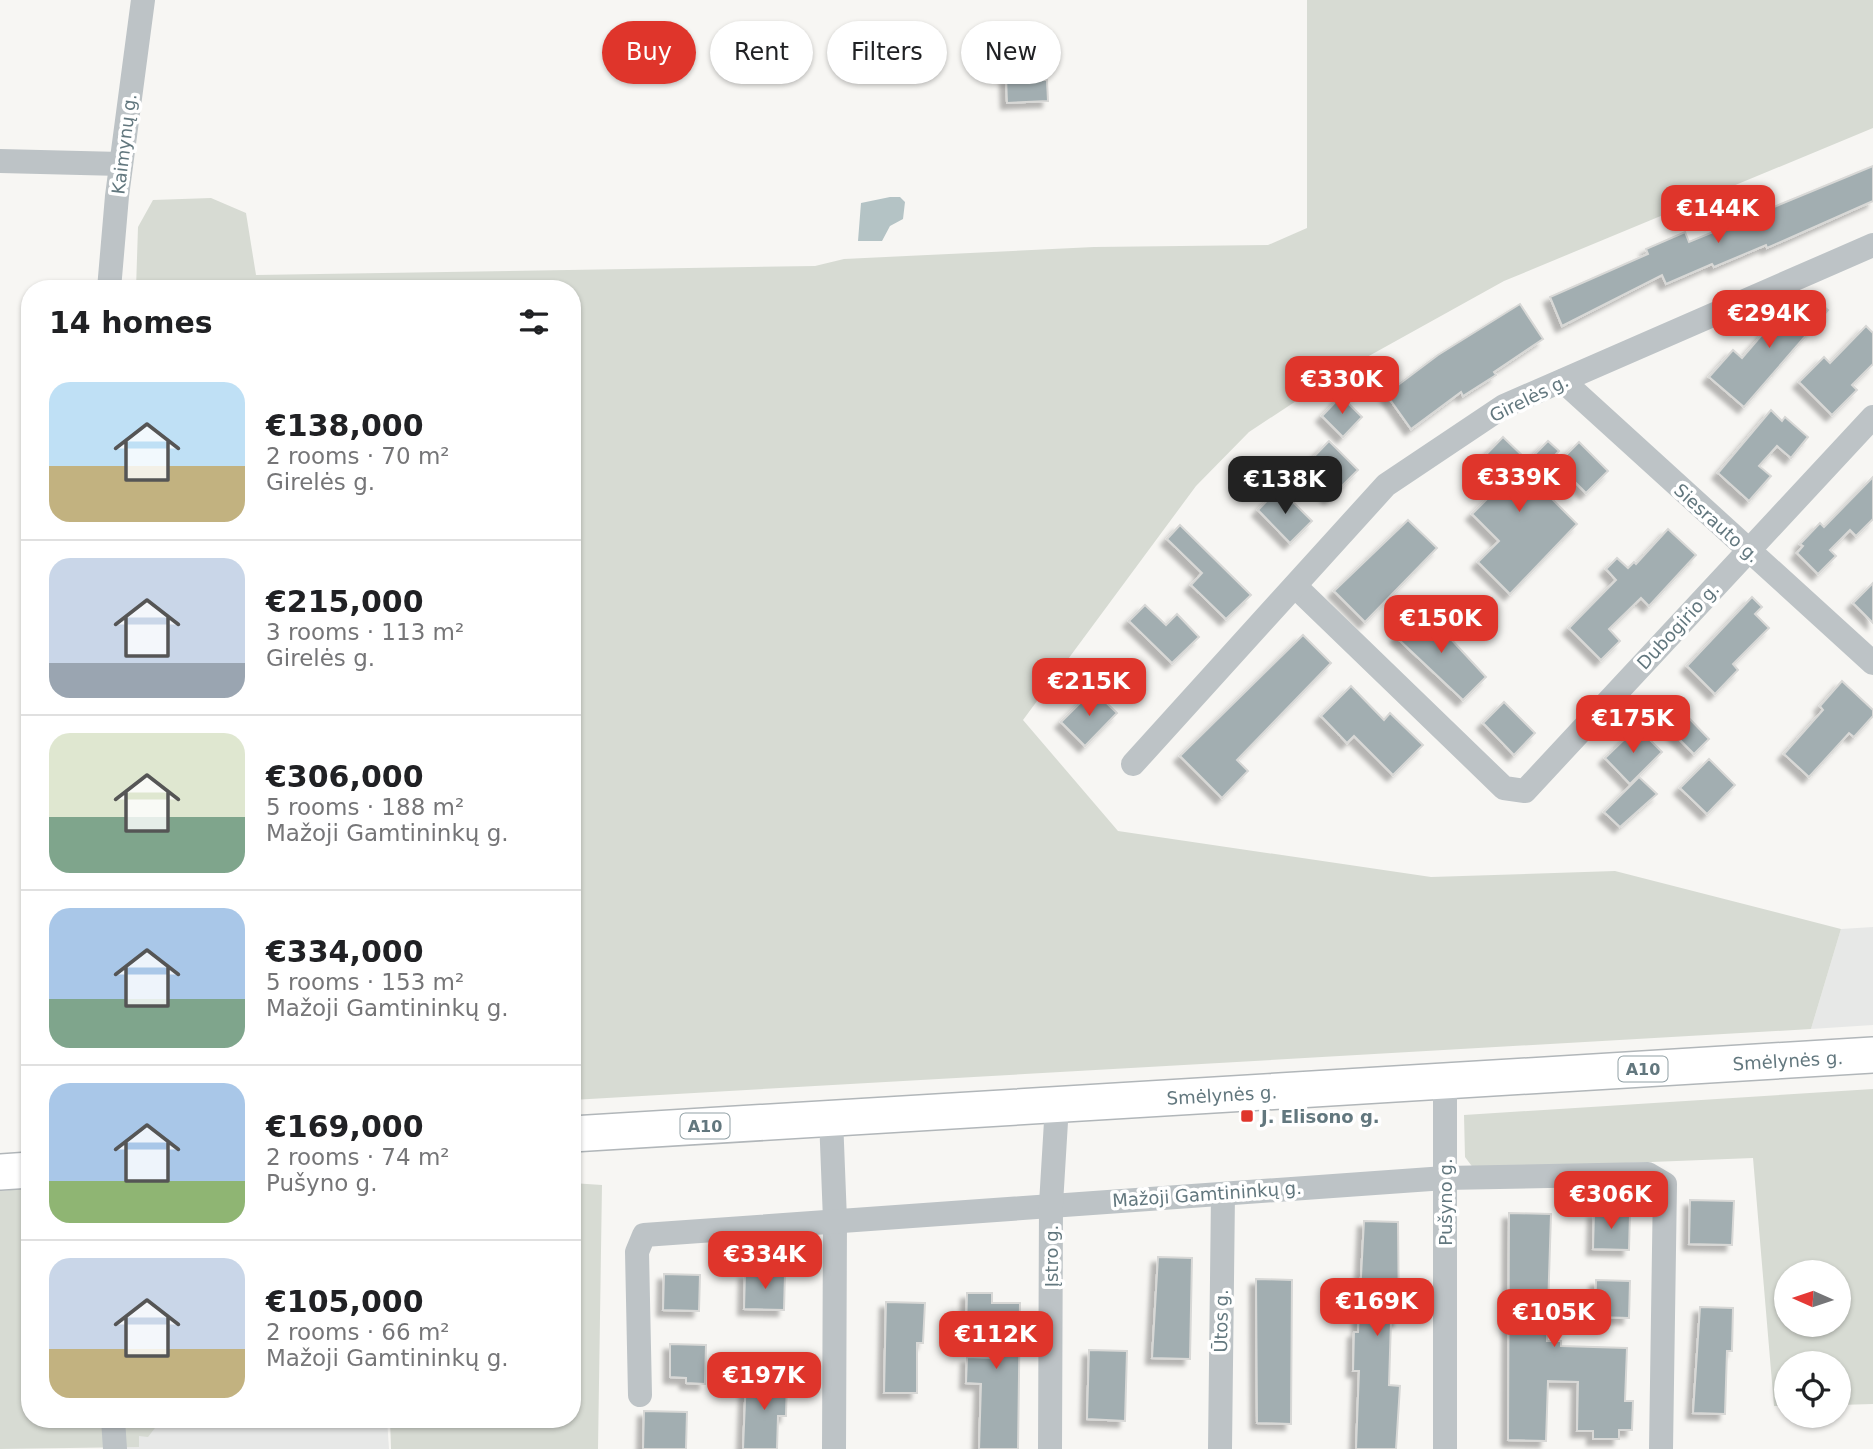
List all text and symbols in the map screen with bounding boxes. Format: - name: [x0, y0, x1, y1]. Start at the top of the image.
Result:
- chip: Buy: [602, 21, 696, 84]
- chip: Rent: [710, 21, 813, 84]
- chip: Filters: [827, 21, 947, 84]
- chip: New: [961, 21, 1061, 84]
- street label: Kaimynų g.: [107, 92, 141, 196]
- pin: €144K: [1669, 186, 1767, 245]
- text: €144K: [1677, 195, 1759, 221]
- pin: €294K: [1720, 290, 1818, 350]
- text: €294K: [1728, 300, 1810, 326]
- icon: filters: [515, 303, 553, 341]
- text: 14 homes: [49, 305, 213, 340]
- pin: €330K: [1293, 356, 1391, 416]
- text: €330K: [1301, 366, 1383, 392]
- street label: Girelės g.: [1486, 370, 1572, 426]
- text: €138,000: [266, 408, 424, 443]
- icon: home: [105, 410, 189, 494]
- text: 2 rooms · 70 m²: [266, 443, 450, 469]
- pin: €339K: [1470, 454, 1568, 514]
- pin: €138K: [1236, 456, 1334, 516]
- text: €339K: [1478, 464, 1560, 490]
- text: €138K: [1244, 466, 1326, 492]
- text: Girelės g.: [266, 469, 375, 495]
- street label: Siesrauto g.: [1670, 479, 1764, 567]
- street label: Dubogirio g.: [1633, 578, 1723, 674]
- text: €215,000: [266, 584, 424, 619]
- icon: home: [105, 586, 189, 670]
- pin: €150K: [1392, 596, 1490, 655]
- text: €150K: [1400, 605, 1482, 631]
- text: 3 rooms · 113 m²: [266, 619, 464, 645]
- text: Girelės g.: [266, 645, 375, 671]
- pin: €215K: [1040, 658, 1138, 718]
- text: €215K: [1048, 668, 1130, 694]
- pin: €175K: [1584, 696, 1682, 755]
- text: €175K: [1592, 705, 1674, 731]
- text: €306,000: [266, 759, 424, 794]
- icon: home: [105, 761, 189, 845]
- text: 5 rooms · 188 m²: [266, 794, 464, 820]
- text: Mažoji Gamtininkų g.: [266, 820, 509, 846]
- text: €334,000: [266, 934, 424, 969]
- icon: home: [105, 936, 189, 1020]
- text: 5 rooms · 153 m²: [266, 969, 464, 995]
- text: Mažoji Gamtininkų g.: [266, 995, 509, 1021]
- street label: Smėlynės g.: [1732, 1046, 1844, 1074]
- road number: A10: [1618, 1056, 1668, 1082]
- street label: Smėlynės g.: [1166, 1081, 1278, 1108]
- place label: J. Elisono g.: [1259, 1106, 1380, 1127]
- marker: J. Elisono g.: [1239, 1108, 1255, 1124]
- text: €169,000: [266, 1109, 424, 1144]
- icon: home: [105, 1111, 189, 1195]
- road number: A10: [680, 1114, 730, 1138]
- text: 2 rooms · 74 m²: [266, 1144, 450, 1170]
- street label: Pušyno g.: [1435, 1158, 1456, 1246]
- text: Pušyno g.: [266, 1170, 378, 1196]
- pin: €306K: [1562, 1172, 1660, 1231]
- street label: Mažoji Gamtininkų g.: [1112, 1177, 1302, 1211]
- text: €306K: [1570, 1181, 1652, 1207]
- street label: Įstro g.: [1041, 1225, 1062, 1287]
- pin: €334K: [716, 1232, 814, 1291]
- text: €334K: [724, 1241, 806, 1267]
- north arrow: [1774, 1260, 1852, 1337]
- map controls: [1774, 1260, 1851, 1428]
- pin: €169K: [1328, 1278, 1426, 1338]
- text: €105,000: [266, 1284, 424, 1319]
- icon: home: [105, 1286, 189, 1370]
- text: €169K: [1336, 1288, 1418, 1314]
- street label: Ūtos g.: [1210, 1289, 1232, 1353]
- pin: €105K: [1505, 1290, 1603, 1349]
- text: €105K: [1513, 1299, 1595, 1325]
- pin: €112K: [947, 1312, 1045, 1371]
- text: 2 rooms · 66 m²: [266, 1319, 450, 1345]
- text: €112K: [955, 1321, 1037, 1347]
- text: Mažoji Gamtininkų g.: [266, 1345, 509, 1371]
- button: locate: [1774, 1351, 1851, 1428]
- pin: €197K: [715, 1352, 813, 1412]
- text: €197K: [723, 1362, 805, 1388]

